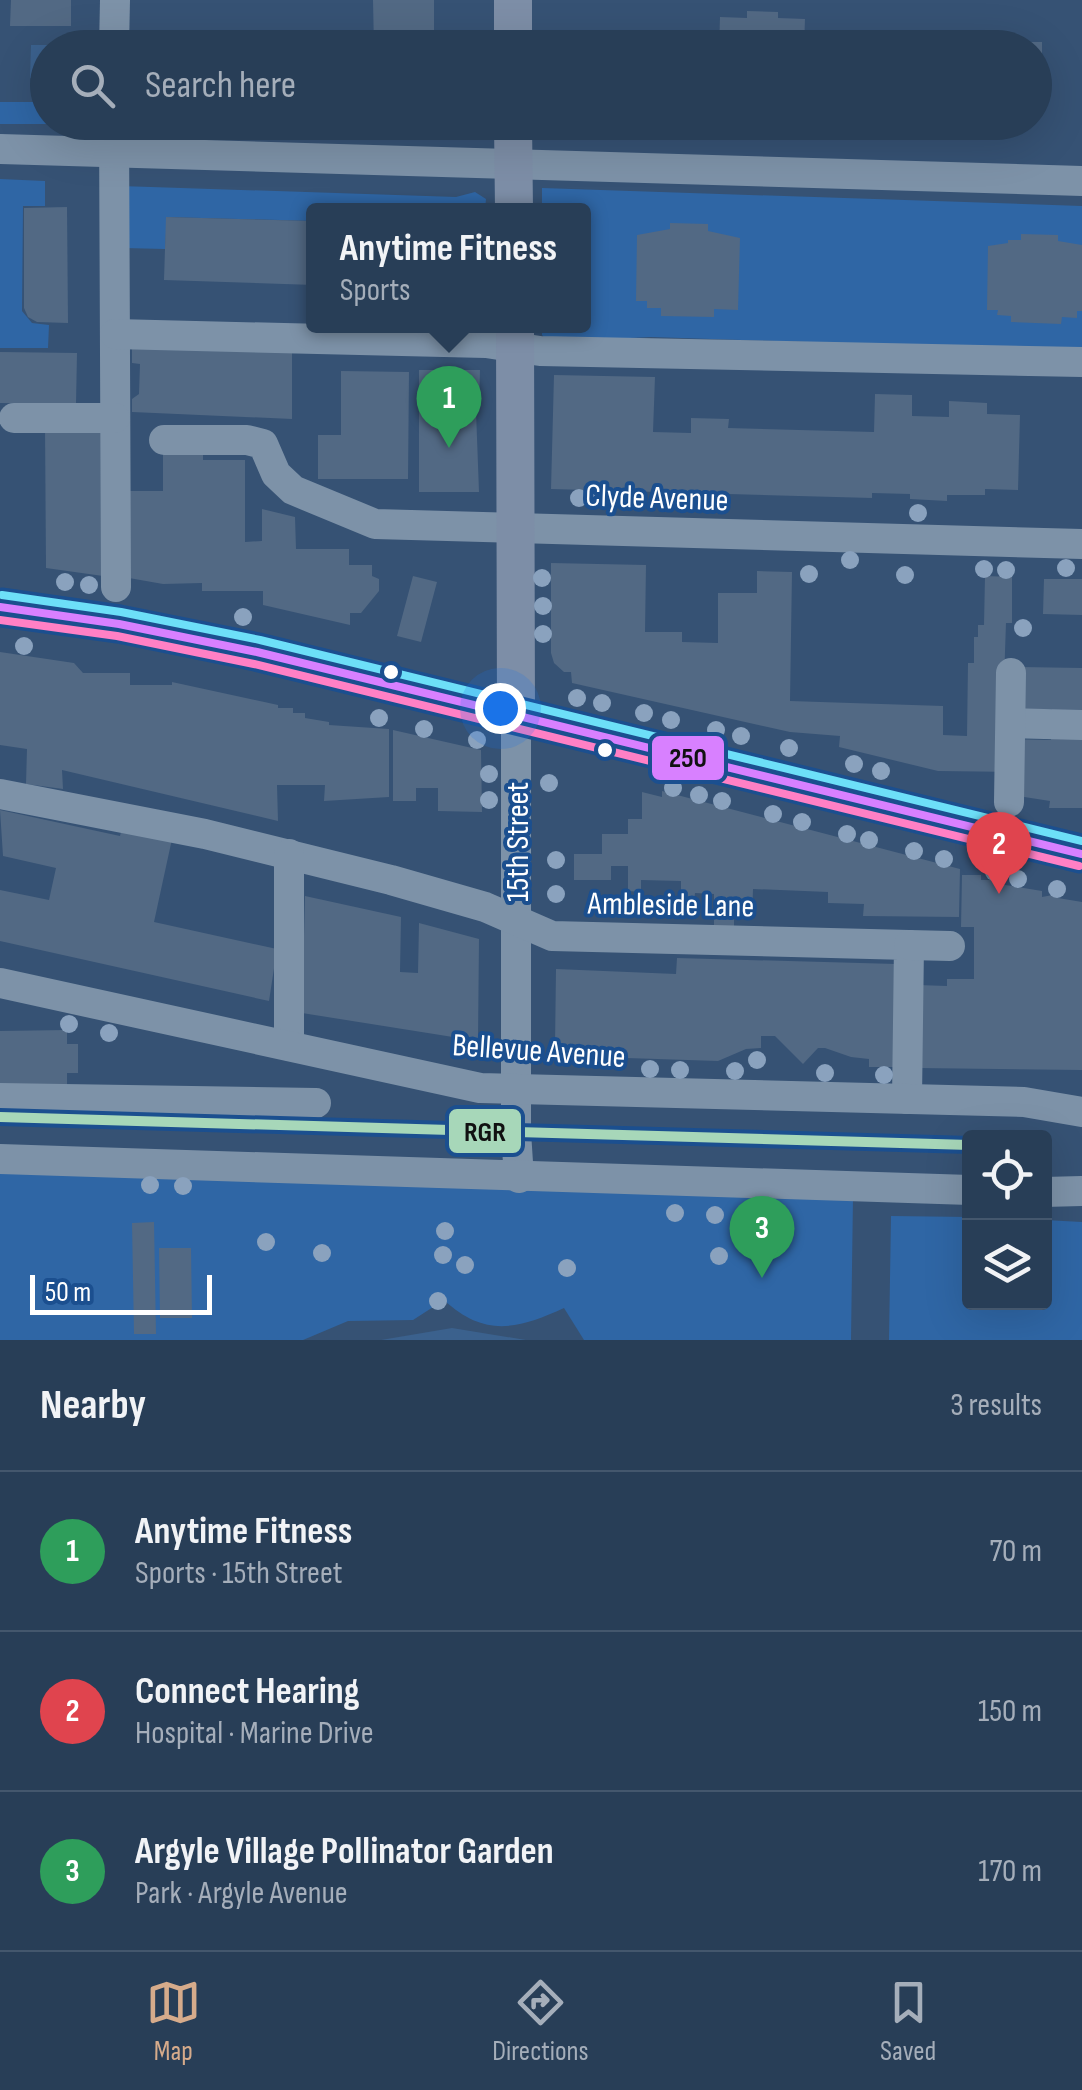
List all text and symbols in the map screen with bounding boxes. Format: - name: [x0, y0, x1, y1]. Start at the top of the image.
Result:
- search box: [30, 30, 1052, 140]
- icon: search: [65, 58, 120, 113]
- text: Search here: [145, 63, 296, 108]
- popup: [306, 203, 591, 333]
- text: Anytime Fitness: [340, 226, 557, 271]
- text: Sports: [340, 271, 411, 310]
- pin: 1: [416, 366, 482, 448]
- street label: Clyde Avenue: [585, 477, 729, 520]
- unlabelled marker: [381, 662, 401, 682]
- your location: [475, 683, 526, 734]
- line badge: 250: [650, 734, 726, 782]
- unlabelled marker: [595, 740, 615, 760]
- text: 250: [669, 742, 707, 775]
- street label: 15th Street: [499, 782, 538, 902]
- pin: 2: [966, 812, 1032, 894]
- street label: Ambleside Lane: [586, 885, 755, 926]
- street label: Bellevue Avenue: [451, 1026, 627, 1077]
- line badge: RGR: [447, 1107, 523, 1155]
- text: RGR: [464, 1116, 506, 1149]
- map controls: [962, 1130, 1052, 1310]
- button: locate: [962, 1130, 1052, 1220]
- pin: 3: [730, 1196, 794, 1278]
- button: layers: [962, 1220, 1052, 1310]
- scale bar: [30, 1270, 212, 1314]
- text: 50 m: [45, 1276, 91, 1309]
- text: Nearby: [40, 1380, 146, 1431]
- text: 3 results: [950, 1386, 1042, 1425]
- text: Anytime Fitness: [135, 1509, 352, 1554]
- text: 1: [66, 1532, 79, 1571]
- text: 70 m: [989, 1532, 1042, 1571]
- text: Sports · 15th Street: [135, 1554, 342, 1593]
- text: Connect Hearing: [135, 1669, 360, 1714]
- text: 2: [65, 1692, 80, 1731]
- text: 150 m: [978, 1692, 1042, 1731]
- text: Hospital · Marine Drive: [135, 1714, 374, 1753]
- text: Argyle Village Pollinator Garden: [135, 1829, 554, 1874]
- text: 3: [65, 1852, 80, 1891]
- text: 170 m: [978, 1852, 1042, 1891]
- text: Park · Argyle Avenue: [135, 1874, 348, 1913]
- tab: Map: [146, 1975, 201, 2068]
- tab: Directions: [492, 1975, 589, 2068]
- tab: Saved: [880, 1975, 936, 2068]

